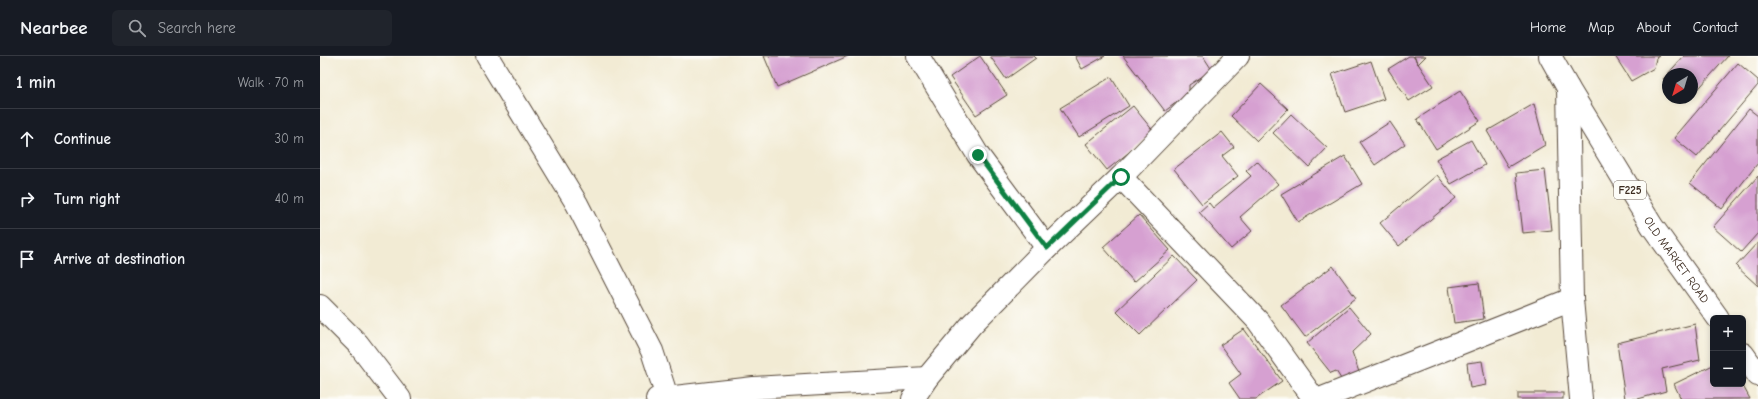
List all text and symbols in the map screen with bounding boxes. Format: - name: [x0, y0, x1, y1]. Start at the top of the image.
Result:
- search box: [112, 10, 392, 46]
- text: Nearbee: [20, 17, 88, 39]
- icon: search: [126, 17, 148, 39]
- text: Search here: [158, 19, 236, 37]
- text: Home: [1530, 19, 1566, 36]
- text: Map: [1588, 19, 1614, 36]
- text: About: [1636, 19, 1671, 36]
- text: Contact: [1693, 19, 1738, 36]
- north arrow: [1662, 68, 1698, 104]
- text: 1 min: [16, 73, 56, 92]
- text: Walk · 70 m: [238, 75, 304, 90]
- icon: ahead: [16, 128, 38, 150]
- text: Continue: [54, 130, 111, 148]
- text: 30 m: [274, 131, 304, 146]
- route end: [969, 146, 987, 164]
- route start: [1112, 168, 1130, 186]
- road number: F225: [1614, 181, 1646, 199]
- icon: right: [16, 188, 38, 210]
- text: Turn right: [54, 190, 120, 208]
- text: 40 m: [275, 191, 304, 206]
- street label: OLD MARKET ROAD: [1641, 214, 1712, 306]
- icon: arrive: [16, 248, 38, 270]
- text: Arrive at destination: [54, 250, 185, 268]
- map controls: [1710, 315, 1746, 387]
- button: +: [1710, 315, 1746, 351]
- button: −: [1710, 351, 1746, 387]

